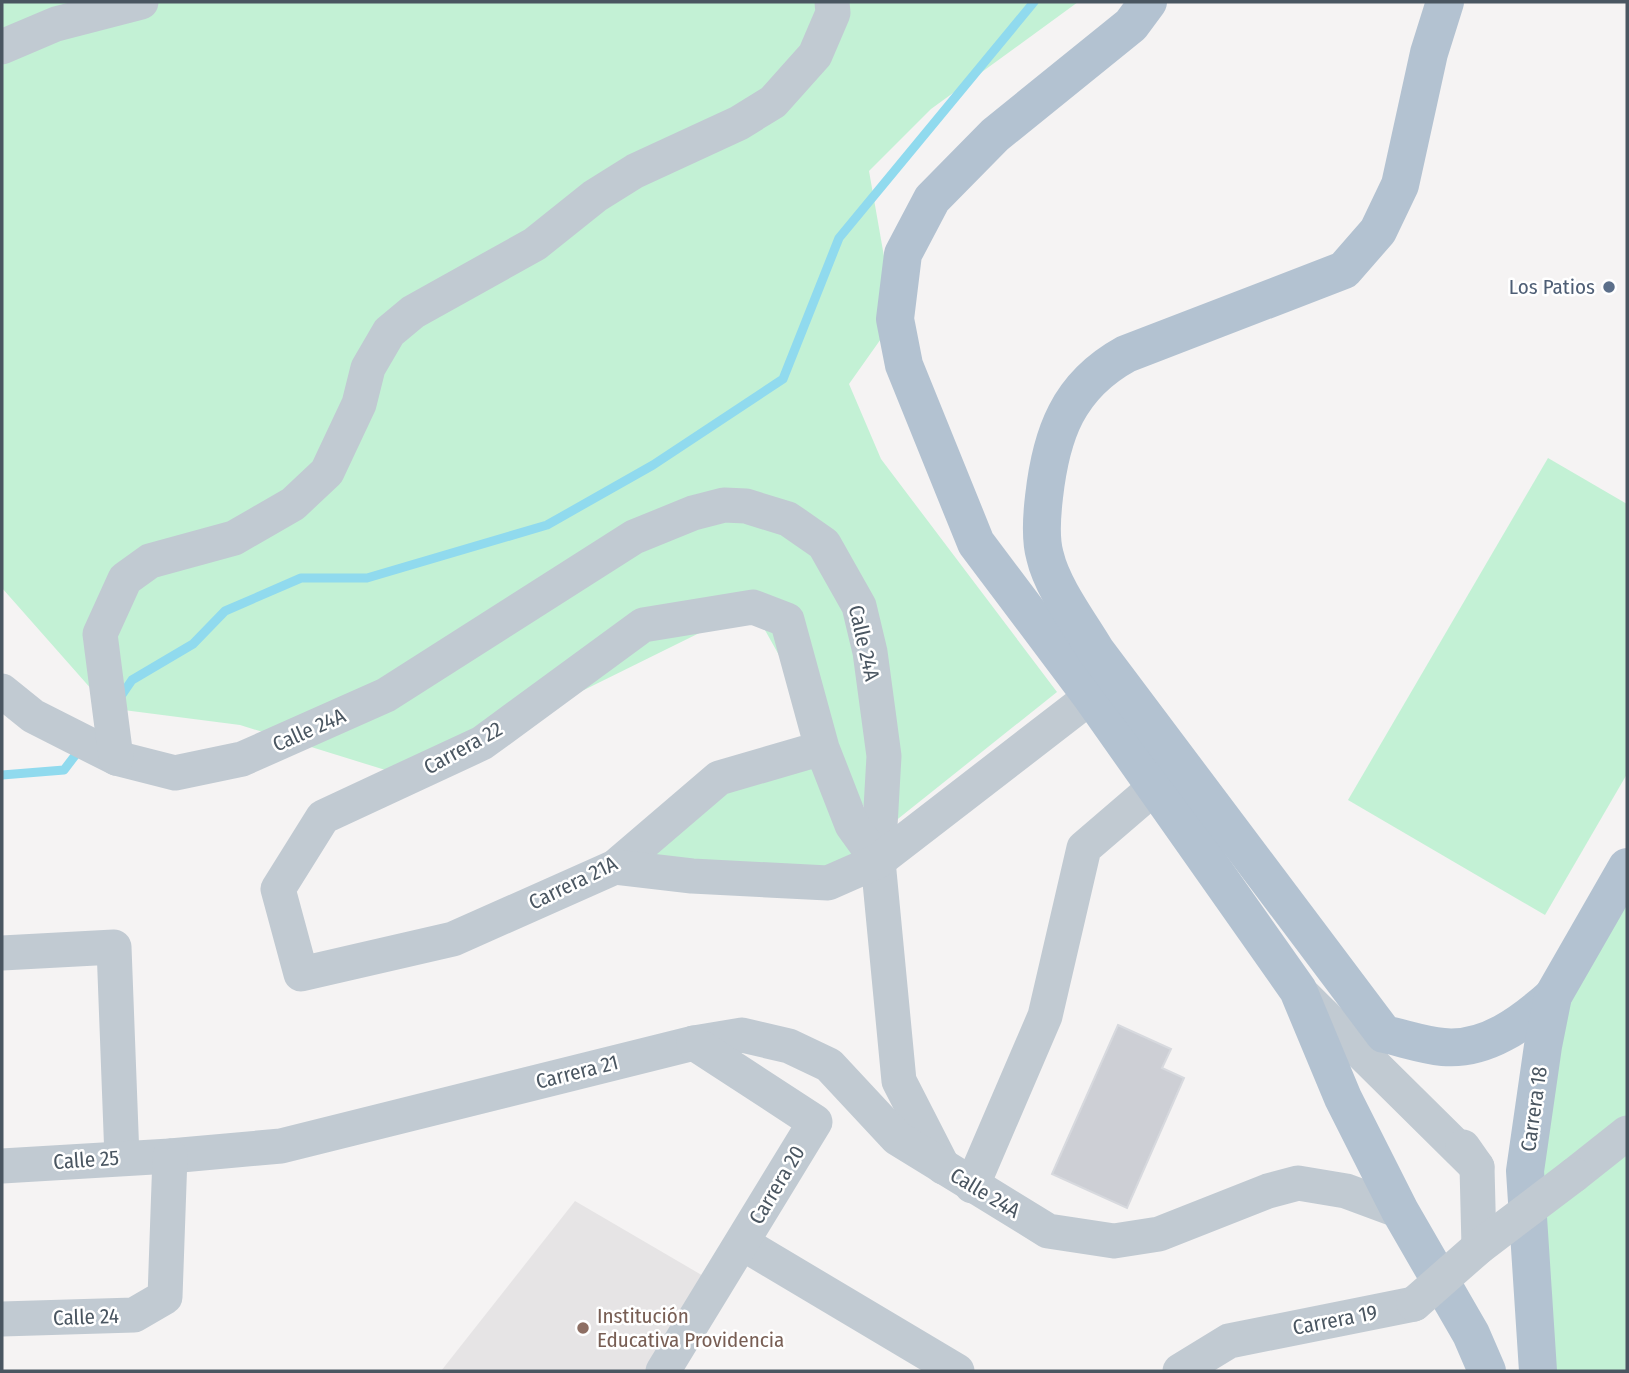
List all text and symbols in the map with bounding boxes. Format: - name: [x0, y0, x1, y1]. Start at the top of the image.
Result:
- place label: Los Patios: [1509, 274, 1595, 300]
- marker: Los Patios: [1601, 279, 1617, 295]
- street label: Calle 24A: [843, 603, 885, 683]
- street label: Calle 24A: [269, 702, 349, 758]
- street label: Carrera 22: [419, 716, 507, 780]
- street label: Carrera 21A: [525, 850, 621, 916]
- street label: Carrera 21: [533, 1049, 621, 1095]
- street label: Carrera 18: [1515, 1065, 1553, 1153]
- street label: Carrera 20: [743, 1141, 811, 1229]
- street label: Calle 25: [52, 1145, 120, 1175]
- street label: Calle 24A: [945, 1162, 1025, 1224]
- street label: Carrera 19: [1291, 1299, 1379, 1341]
- street label: Calle 24: [53, 1303, 119, 1331]
- place label: Institución Educativa Providencia: [597, 1303, 784, 1353]
- marker: Institución Educativa Providencia: [575, 1320, 591, 1336]

